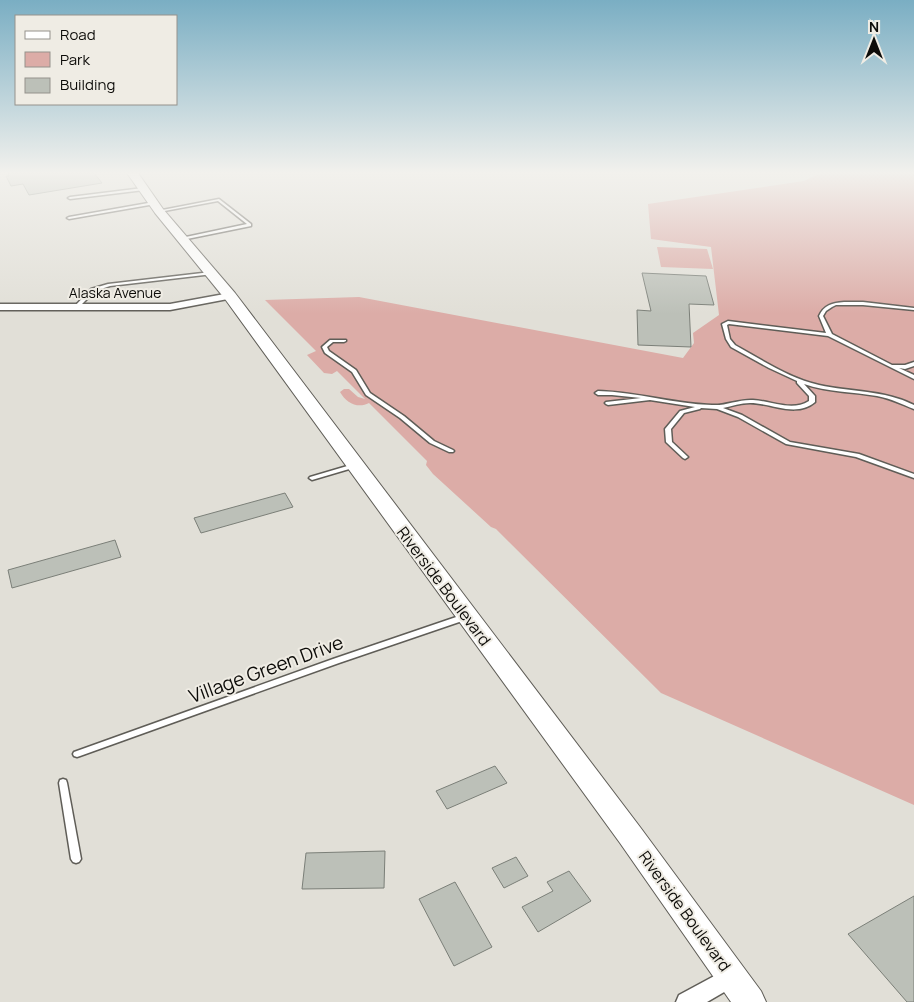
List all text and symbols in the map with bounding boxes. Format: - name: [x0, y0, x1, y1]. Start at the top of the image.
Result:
- legend: [15, 15, 178, 105]
- north arrow: [849, 15, 899, 65]
- text: N: [869, 17, 879, 36]
- text: Road: [60, 24, 96, 45]
- text: Park: [60, 49, 90, 70]
- text: Building: [60, 74, 115, 95]
- street label: Alaska Avenue: [69, 283, 161, 302]
- street label: Riverside Boulevard: [392, 522, 496, 650]
- street label: Village Green Drive: [185, 629, 347, 709]
- street label: Riverside Boulevard: [634, 846, 736, 976]

